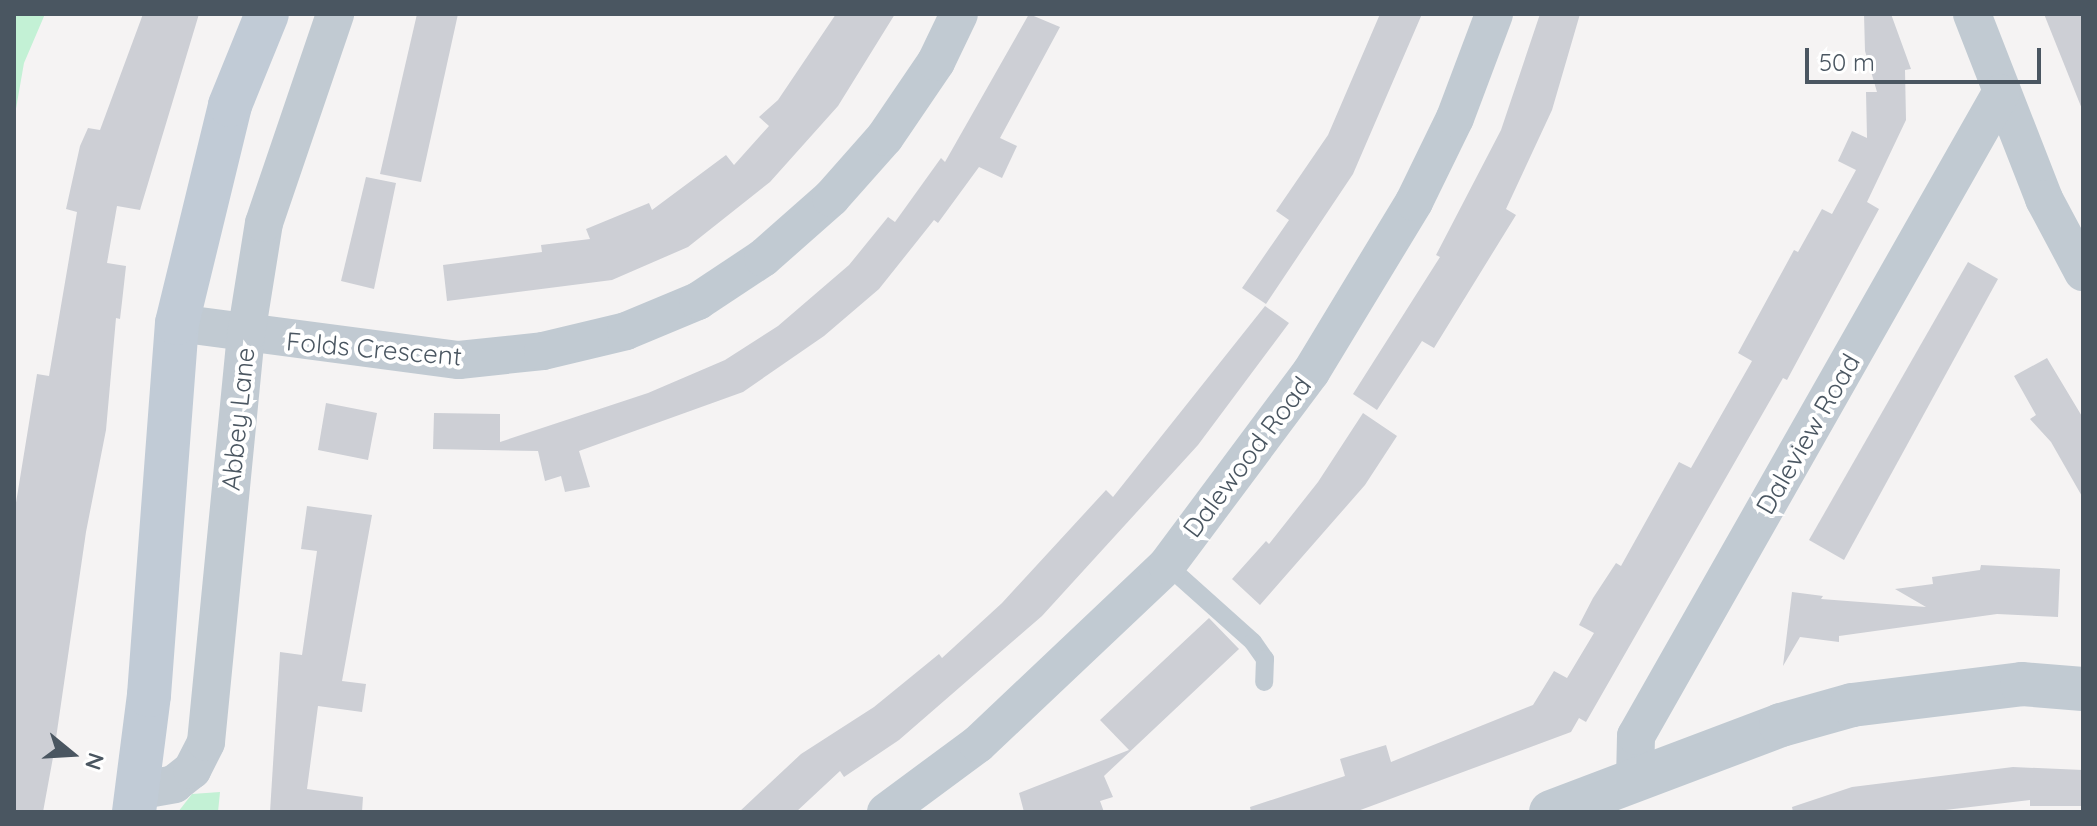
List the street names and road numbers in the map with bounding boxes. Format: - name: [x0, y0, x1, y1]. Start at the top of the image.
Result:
- street label: Folds Crescent: [285, 326, 463, 372]
- street label: Abbey Lane: [215, 346, 261, 492]
- street label: Daleview Road: [1750, 348, 1866, 520]
- street label: Dalewood Road: [1176, 370, 1318, 544]

